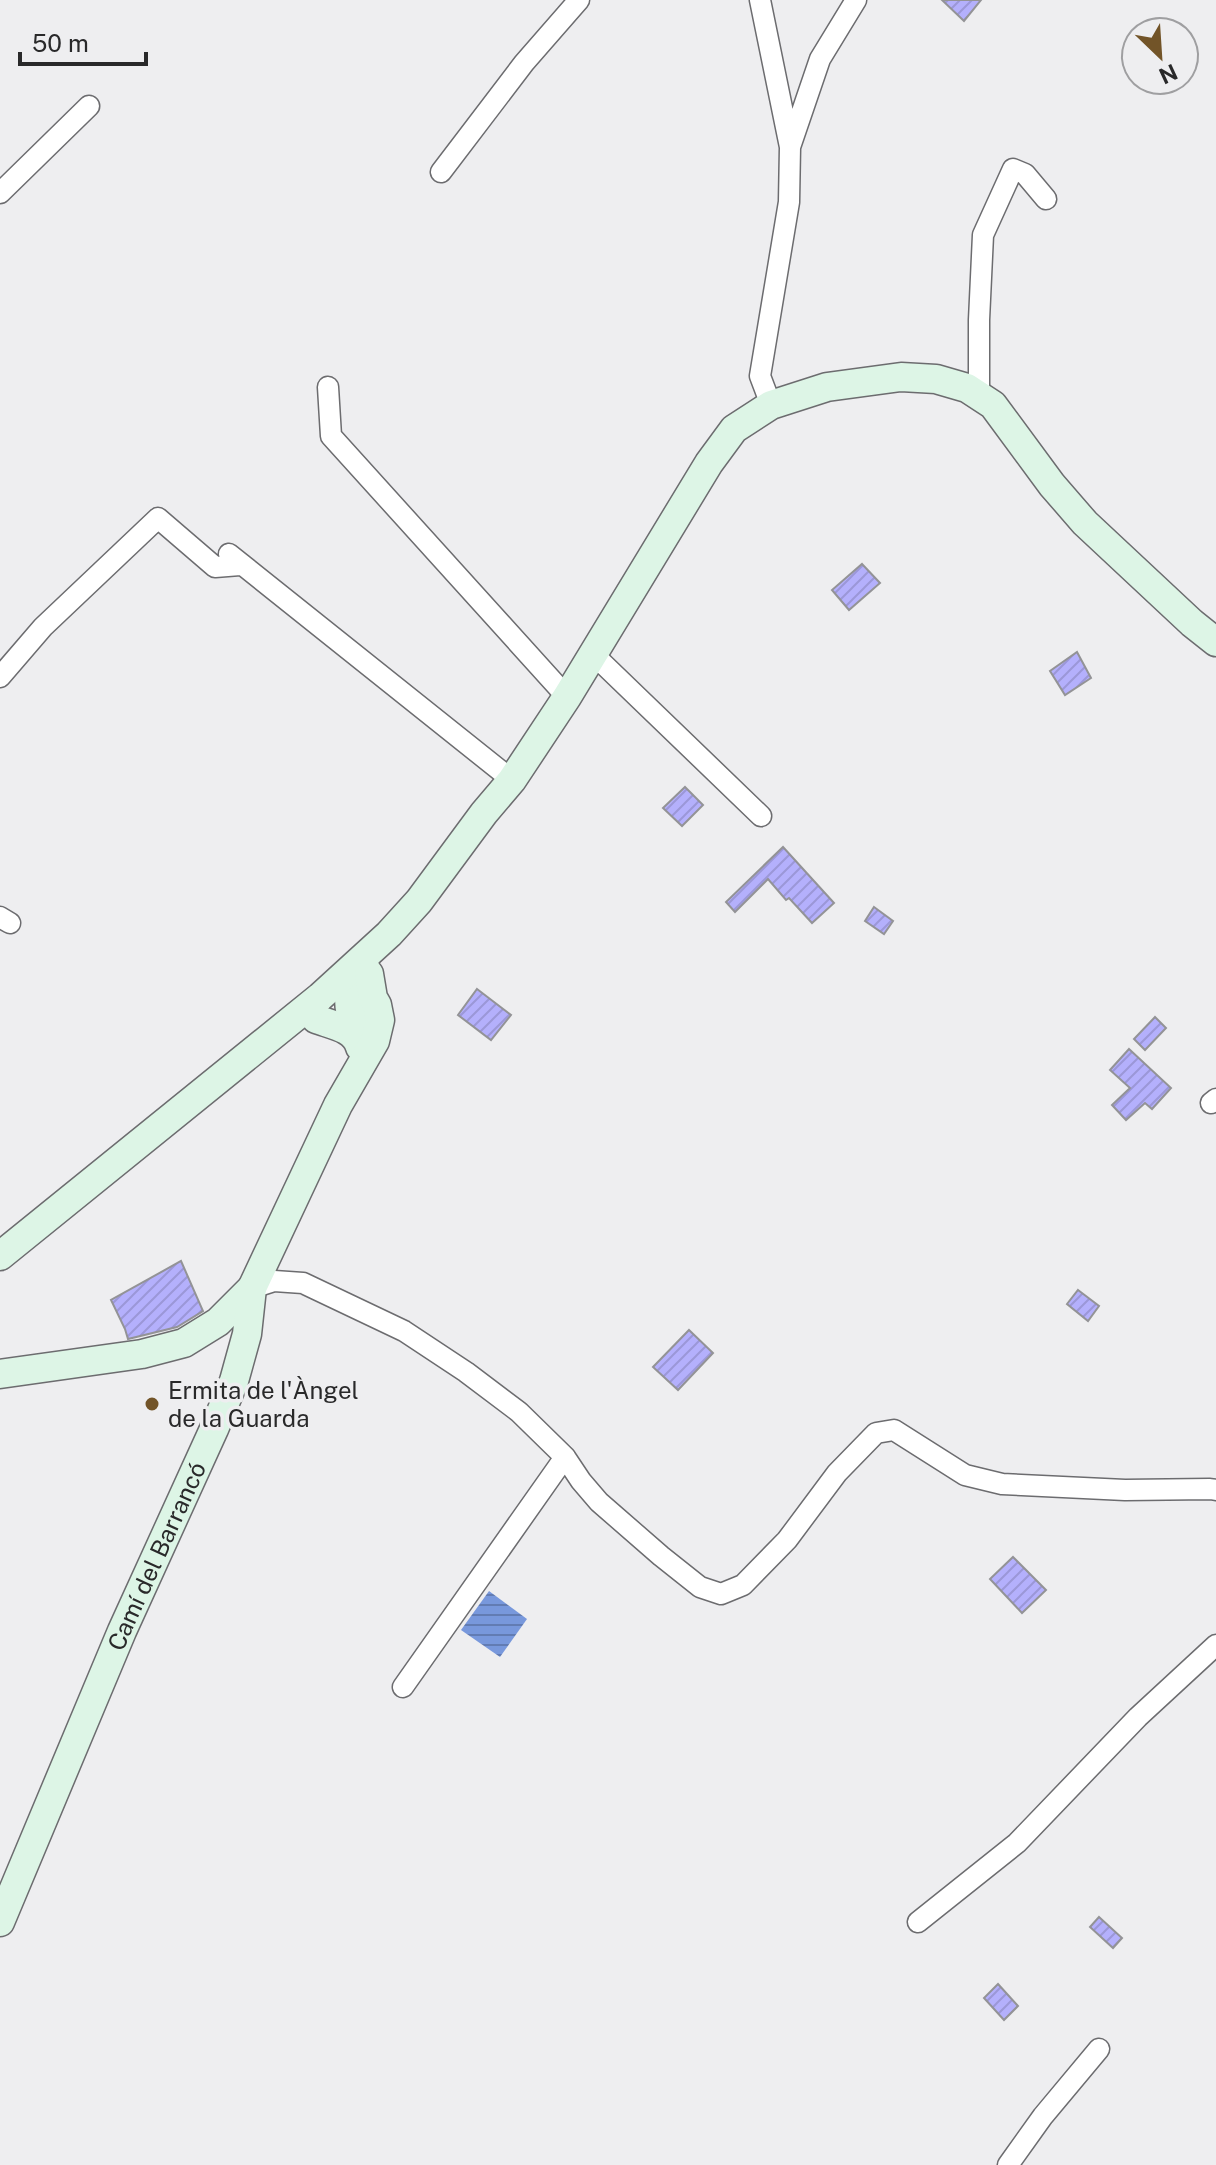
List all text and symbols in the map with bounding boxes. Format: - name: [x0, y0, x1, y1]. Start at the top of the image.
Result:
- scale bar: [20, 16, 146, 66]
- north arrow: [1120, 16, 1200, 96]
- text: 50 m: [32, 29, 89, 57]
- text: N: [1155, 59, 1182, 90]
- place label: Ermita de l'Àngel de la Guarda: [168, 1376, 359, 1432]
- marker: Ermita de l'Àngel de la Guarda: [143, 1395, 161, 1413]
- street label: Camí del Barrancó: [101, 1457, 211, 1655]

